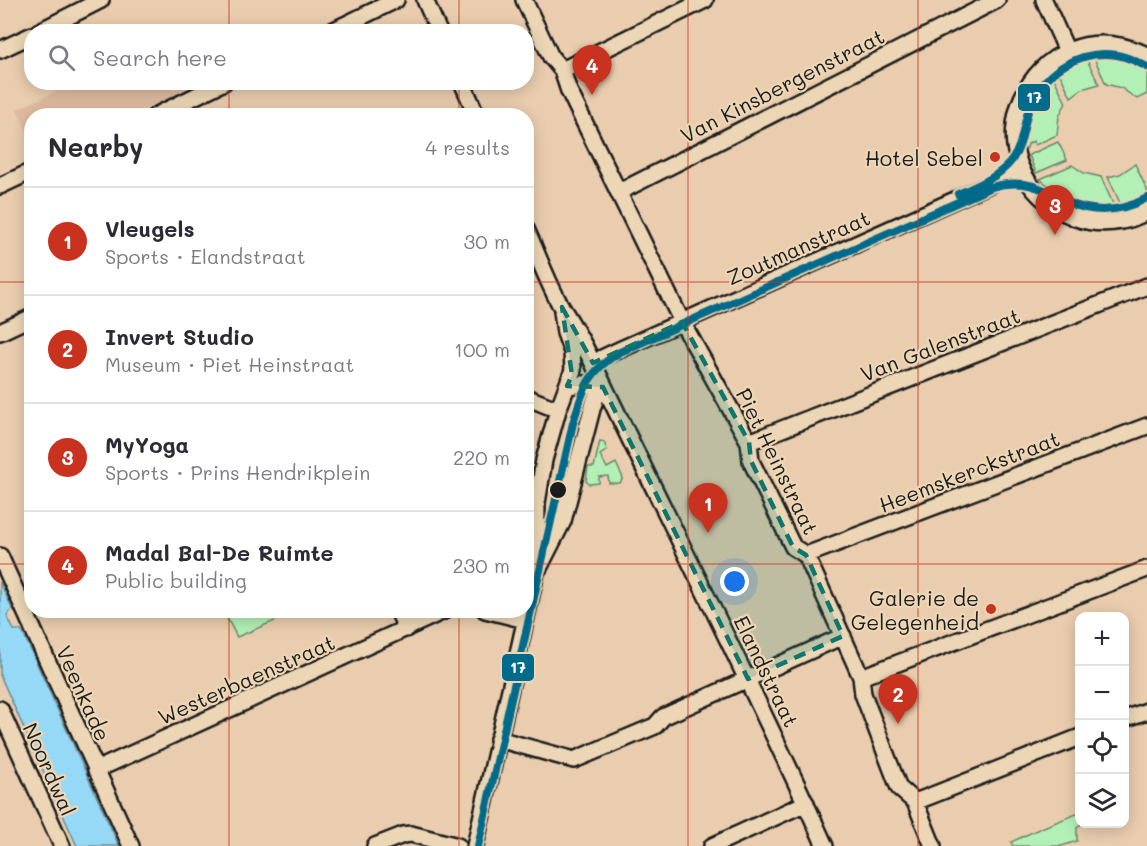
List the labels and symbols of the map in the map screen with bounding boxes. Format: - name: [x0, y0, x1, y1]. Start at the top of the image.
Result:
- street label: Van Kinsbergenstraat: [676, 22, 888, 148]
- pin: 4: [572, 46, 612, 95]
- line badge: 17: [1017, 83, 1051, 112]
- text: 17: [1026, 86, 1042, 107]
- place label: Hotel Sebel: [865, 144, 983, 171]
- marker: Hotel Sebel: [988, 150, 1002, 164]
- pin: 3: [1036, 186, 1074, 235]
- street label: Zoutmanstraat: [722, 203, 874, 291]
- street label: Van Galenstraat: [856, 301, 1024, 387]
- street label: Piet Heinstraat: [731, 383, 825, 539]
- street label: Heemskerckstraat: [875, 424, 1063, 518]
- unlabelled marker: [548, 480, 568, 500]
- pin: 1: [688, 484, 728, 533]
- your location: [720, 567, 749, 596]
- place label: Galerie de Gelegenheid: [851, 584, 979, 635]
- marker: Galerie de Gelegenheid: [984, 602, 998, 616]
- street label: Elandstraat: [728, 611, 806, 731]
- street label: Westerbaenstraat: [153, 628, 339, 730]
- street label: Veenkade: [51, 641, 117, 745]
- line badge: 17: [501, 653, 535, 682]
- text: 17: [510, 656, 526, 677]
- pin: 2: [878, 674, 918, 724]
- street label: Noordwal: [18, 718, 82, 820]

